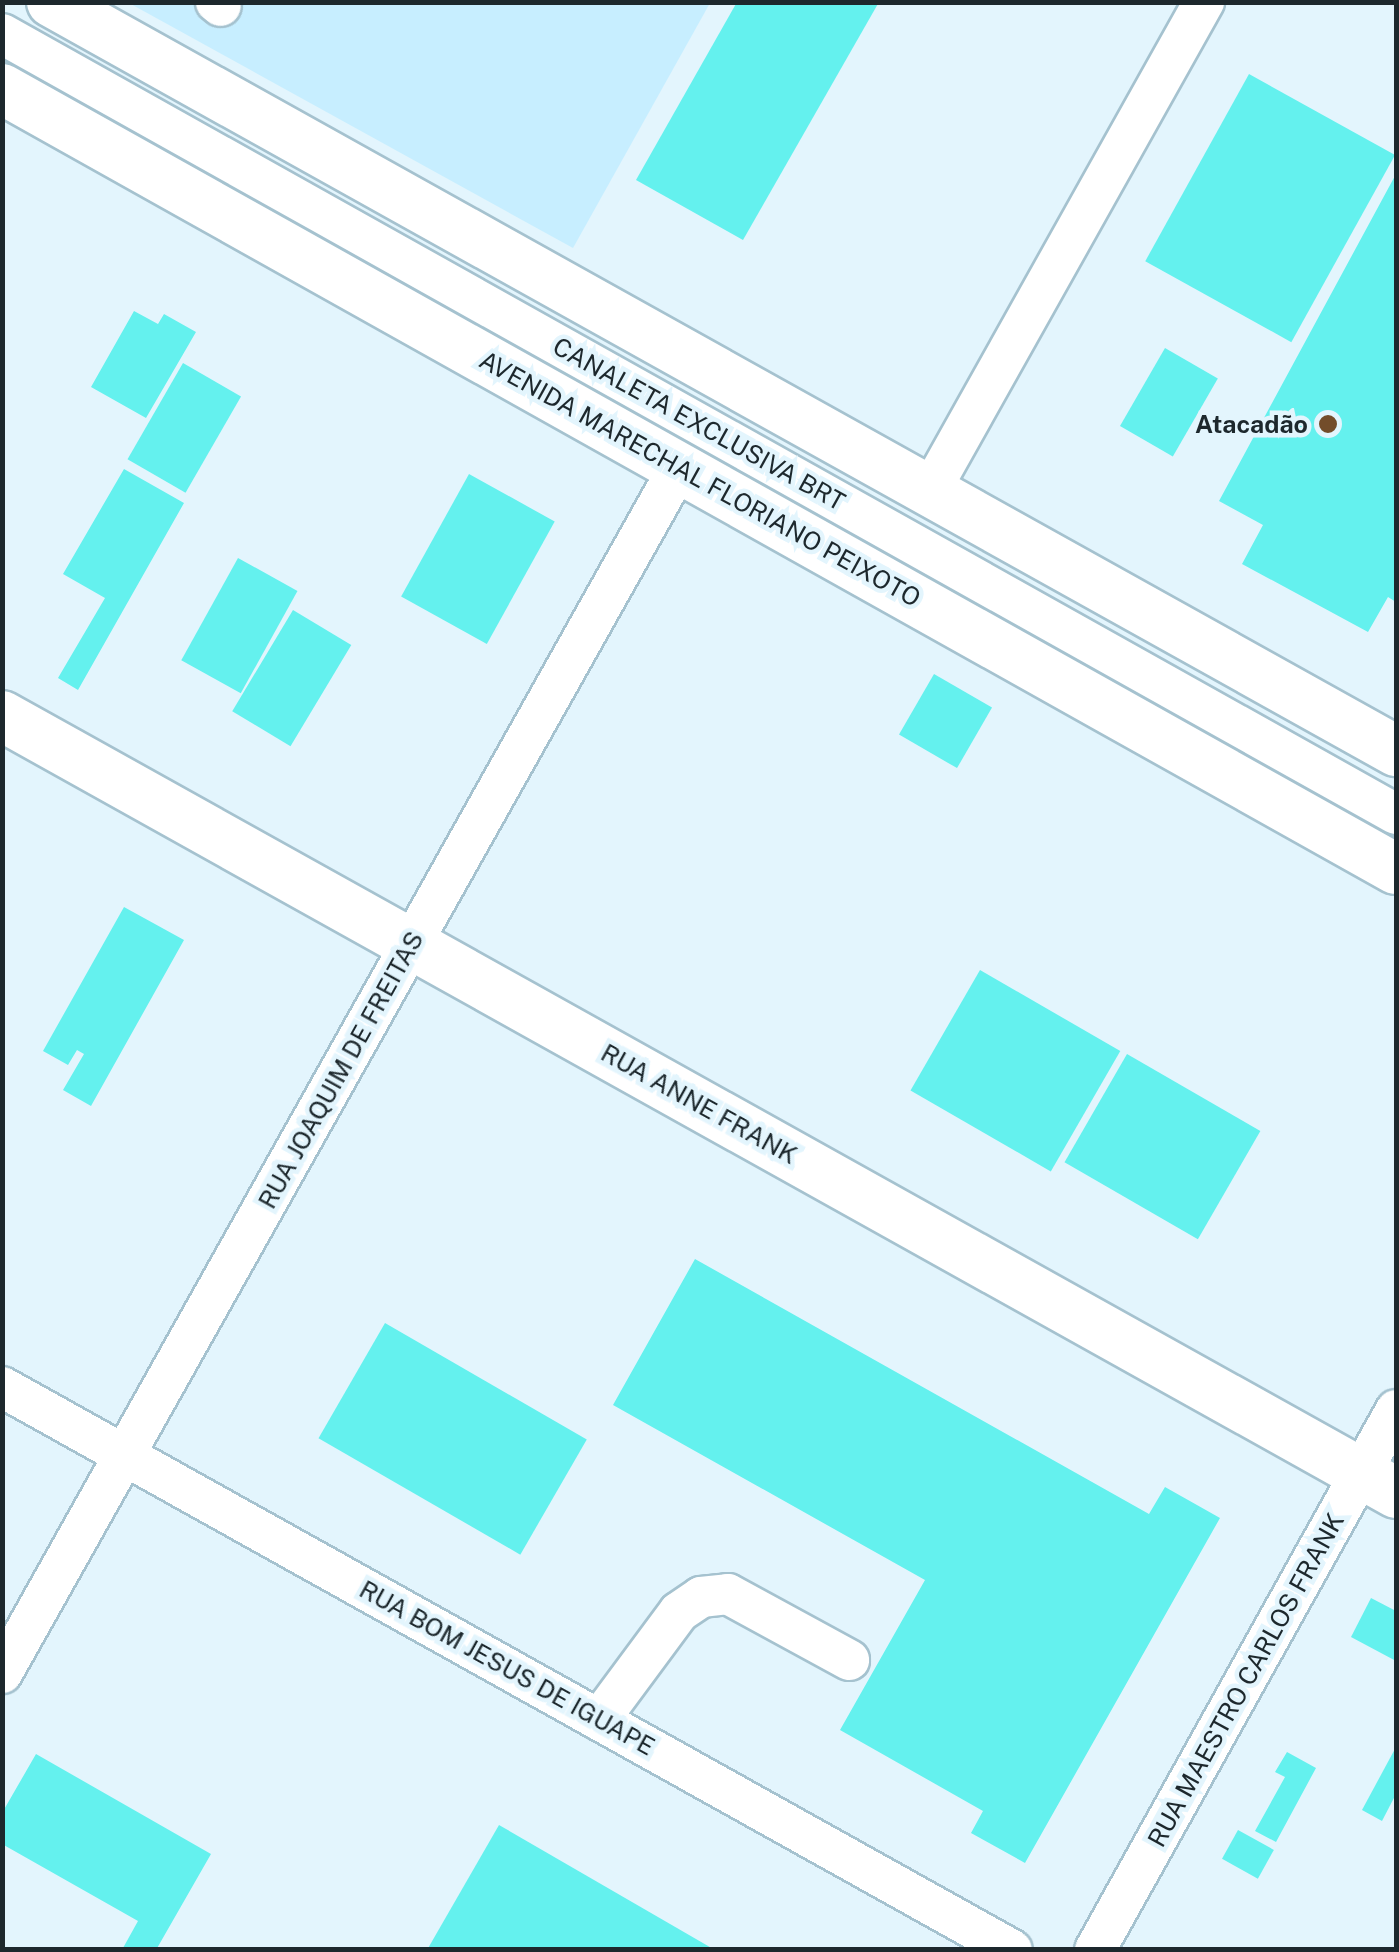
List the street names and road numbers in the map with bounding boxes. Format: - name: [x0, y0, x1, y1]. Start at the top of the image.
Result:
- street label: CANALETA EXCLUSIVA BRT: [548, 331, 850, 517]
- street label: AVENIDA MARECHAL FLORIANO PEIXOTO: [474, 345, 926, 613]
- street label: RUA JOAQUIM DE FREITAS: [252, 926, 430, 1214]
- street label: RUA ANNE FRANK: [596, 1038, 802, 1170]
- street label: RUA MAESTRO CARLOS FRANK: [1142, 1508, 1350, 1852]
- street label: RUA BOM JESUS DE IGUAPE: [354, 1574, 660, 1762]

